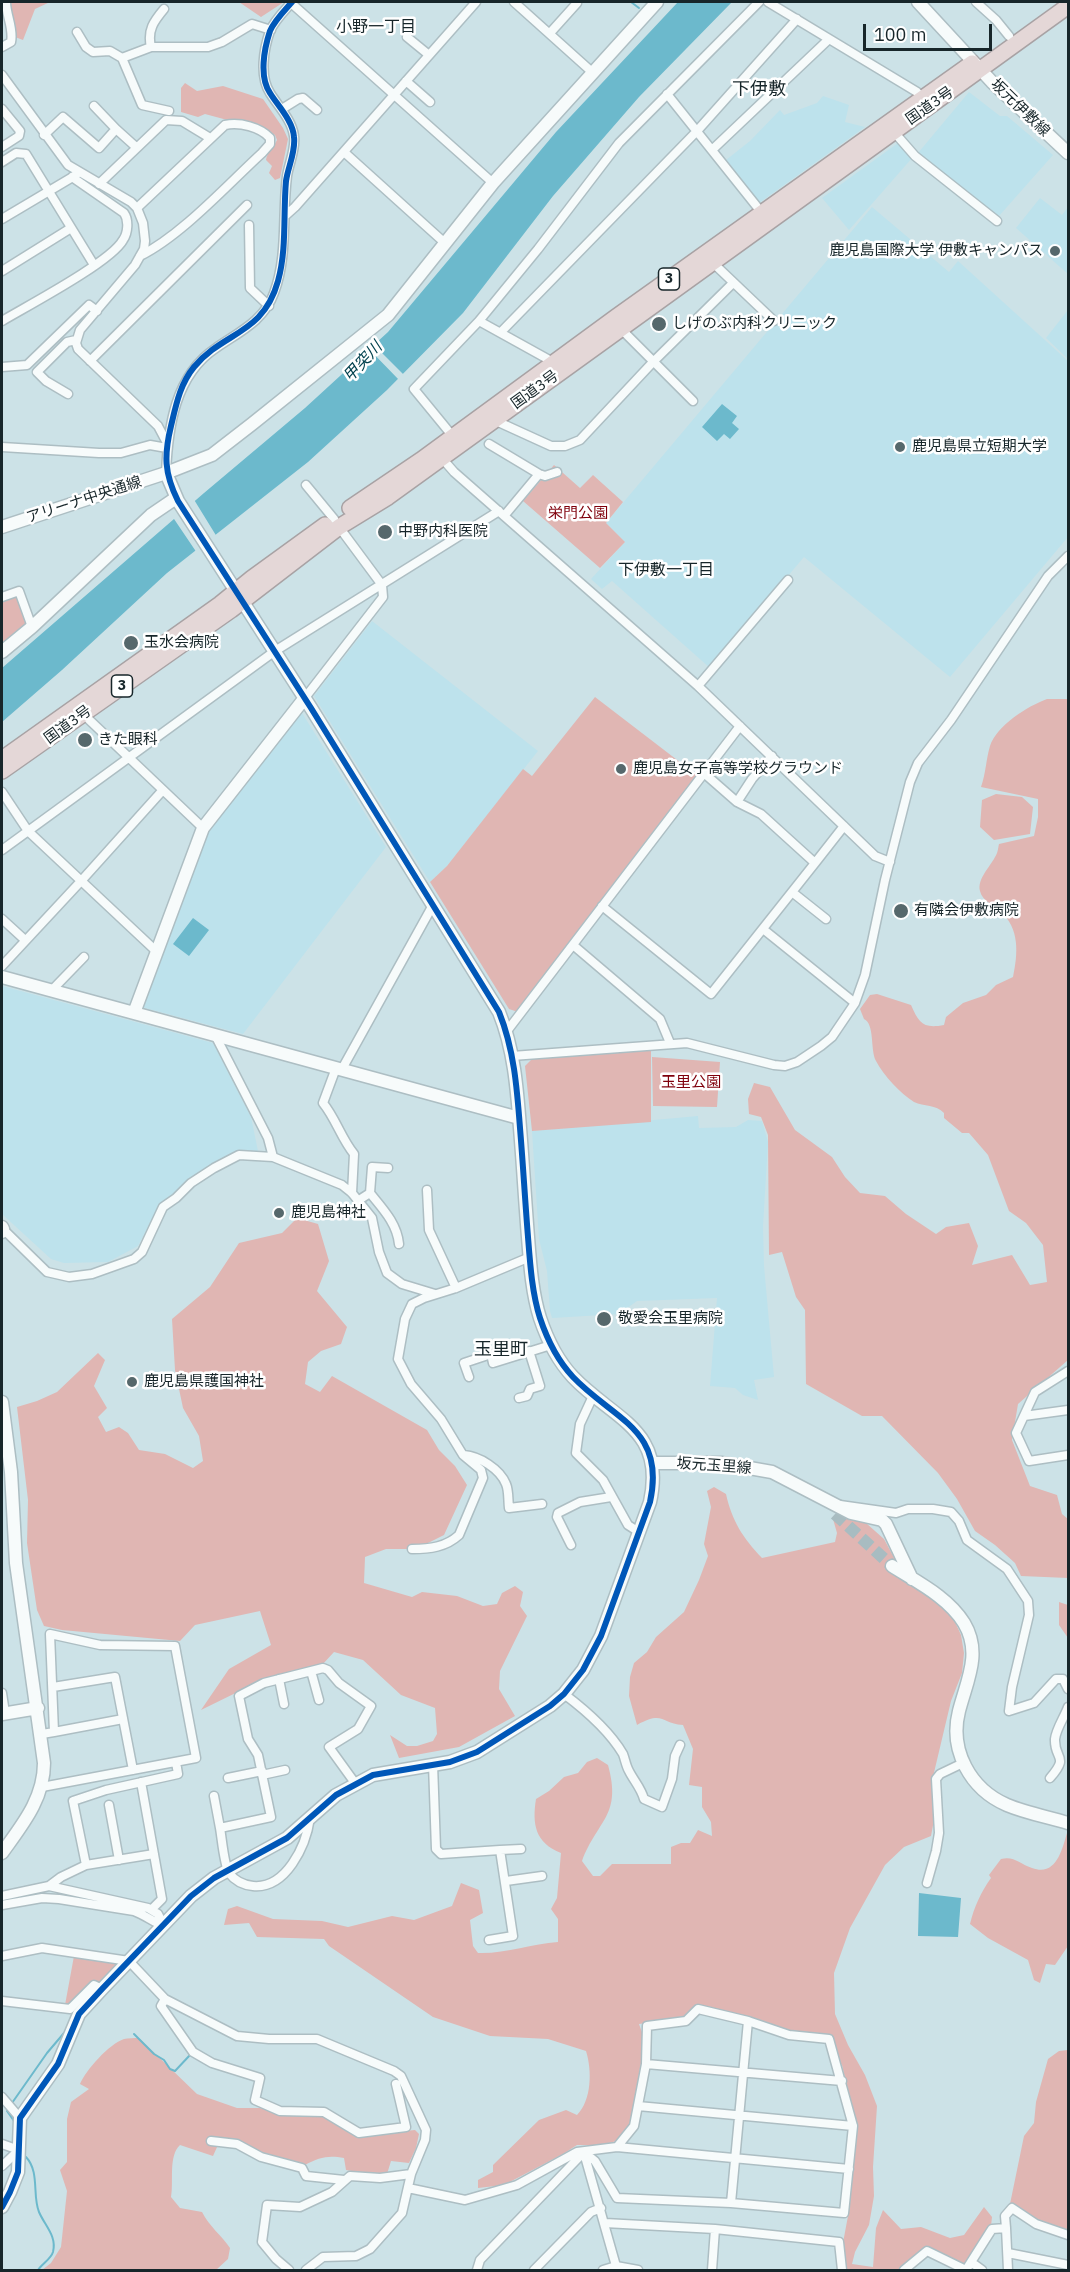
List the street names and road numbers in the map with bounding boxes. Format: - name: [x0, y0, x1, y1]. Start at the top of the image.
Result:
- street label: 坂元伊敷線: [987, 75, 1053, 141]
- street label: 国道3号: [903, 83, 957, 129]
- road number: 3: [658, 268, 680, 290]
- street label: 国道3号: [508, 367, 562, 413]
- street label: アリーナ中央通線: [24, 473, 144, 527]
- road number: 3: [112, 675, 132, 697]
- street label: 国道3号: [41, 702, 95, 748]
- street label: 坂元玉里線: [676, 1454, 752, 1478]

